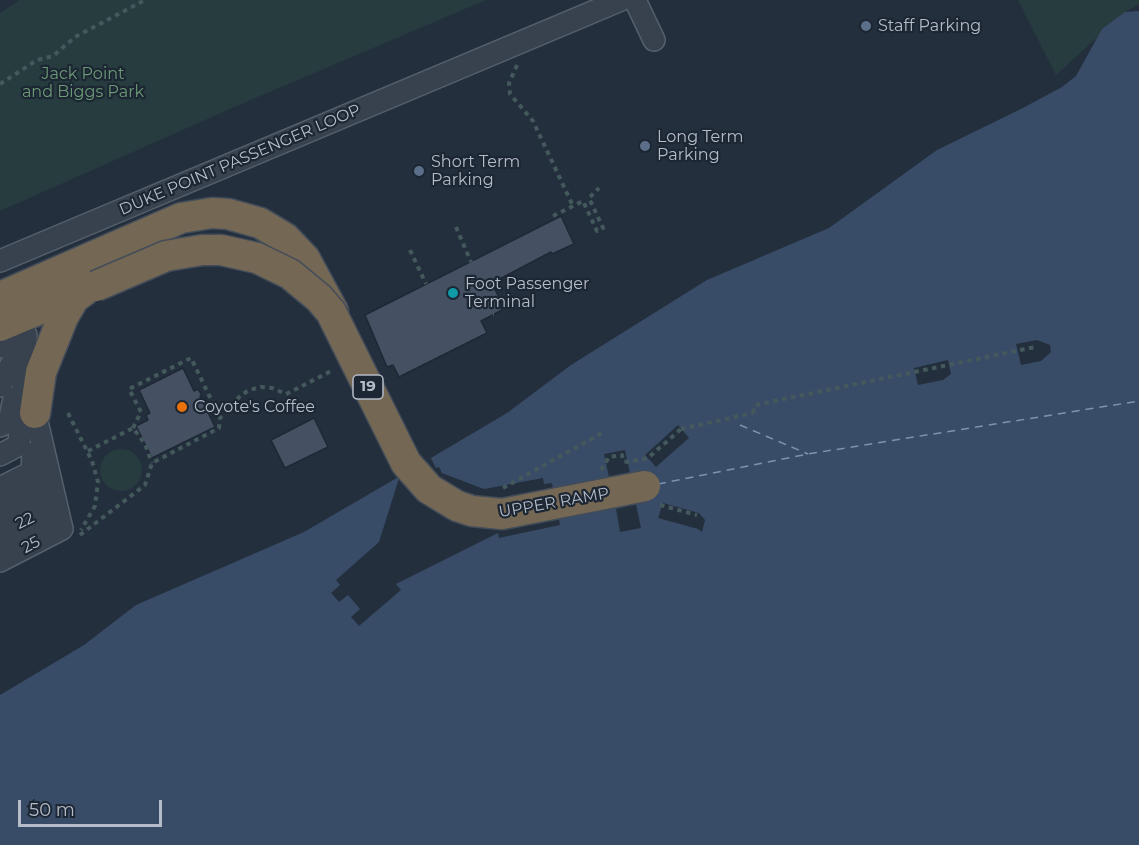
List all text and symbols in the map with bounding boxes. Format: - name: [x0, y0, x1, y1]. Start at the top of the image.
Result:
- place label: Staff Parking: [878, 16, 981, 36]
- marker: Staff Parking: [859, 19, 873, 33]
- park label: Jack Point and Biggs Park: [22, 64, 144, 102]
- street label: DUKE POINT PASSENGER LOOP: [116, 100, 364, 220]
- place label: Long Term Parking: [657, 127, 744, 165]
- marker: Long Term Parking: [638, 139, 652, 153]
- place label: Short Term Parking: [431, 152, 520, 190]
- marker: Short Term Parking: [412, 164, 426, 178]
- place label: Foot Passenger Terminal: [465, 274, 589, 312]
- marker: Foot Passenger Terminal: [446, 286, 460, 300]
- road number: 19: [353, 375, 383, 399]
- place label: Coyote's Coffee: [194, 397, 315, 417]
- marker: Coyote's Coffee: [175, 400, 189, 414]
- street label: UPPER RAMP: [497, 484, 611, 522]
- street label: 22: [13, 508, 37, 534]
- street label: 25: [18, 532, 44, 558]
- scale bar: [21, 788, 165, 826]
- text: 50 m: [29, 799, 75, 821]

